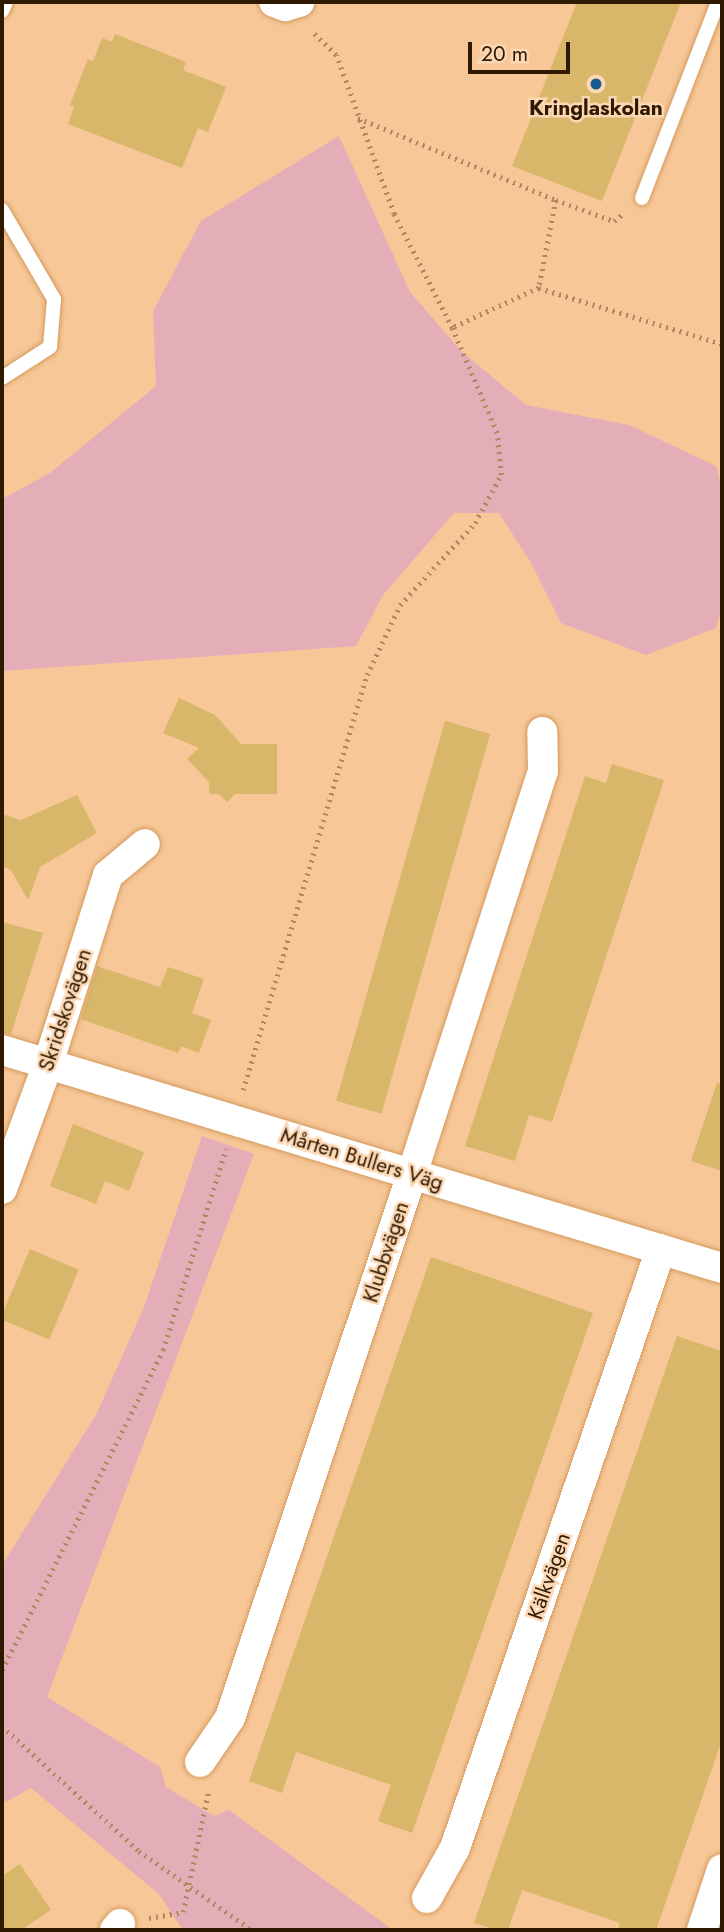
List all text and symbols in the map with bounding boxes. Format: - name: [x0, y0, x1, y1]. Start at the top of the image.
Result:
- scale bar: [472, 28, 574, 72]
- text: 20 m: [481, 39, 528, 69]
- marker: Kringlaskolan: [588, 76, 604, 92]
- place label: Kringlaskolan: [529, 95, 663, 121]
- street label: Skridskovägen: [33, 946, 97, 1074]
- street label: Mårten Bullers Väg: [278, 1122, 446, 1196]
- street label: Klubbvägen: [358, 1198, 414, 1306]
- street label: Kälkvägen: [522, 1530, 576, 1622]

